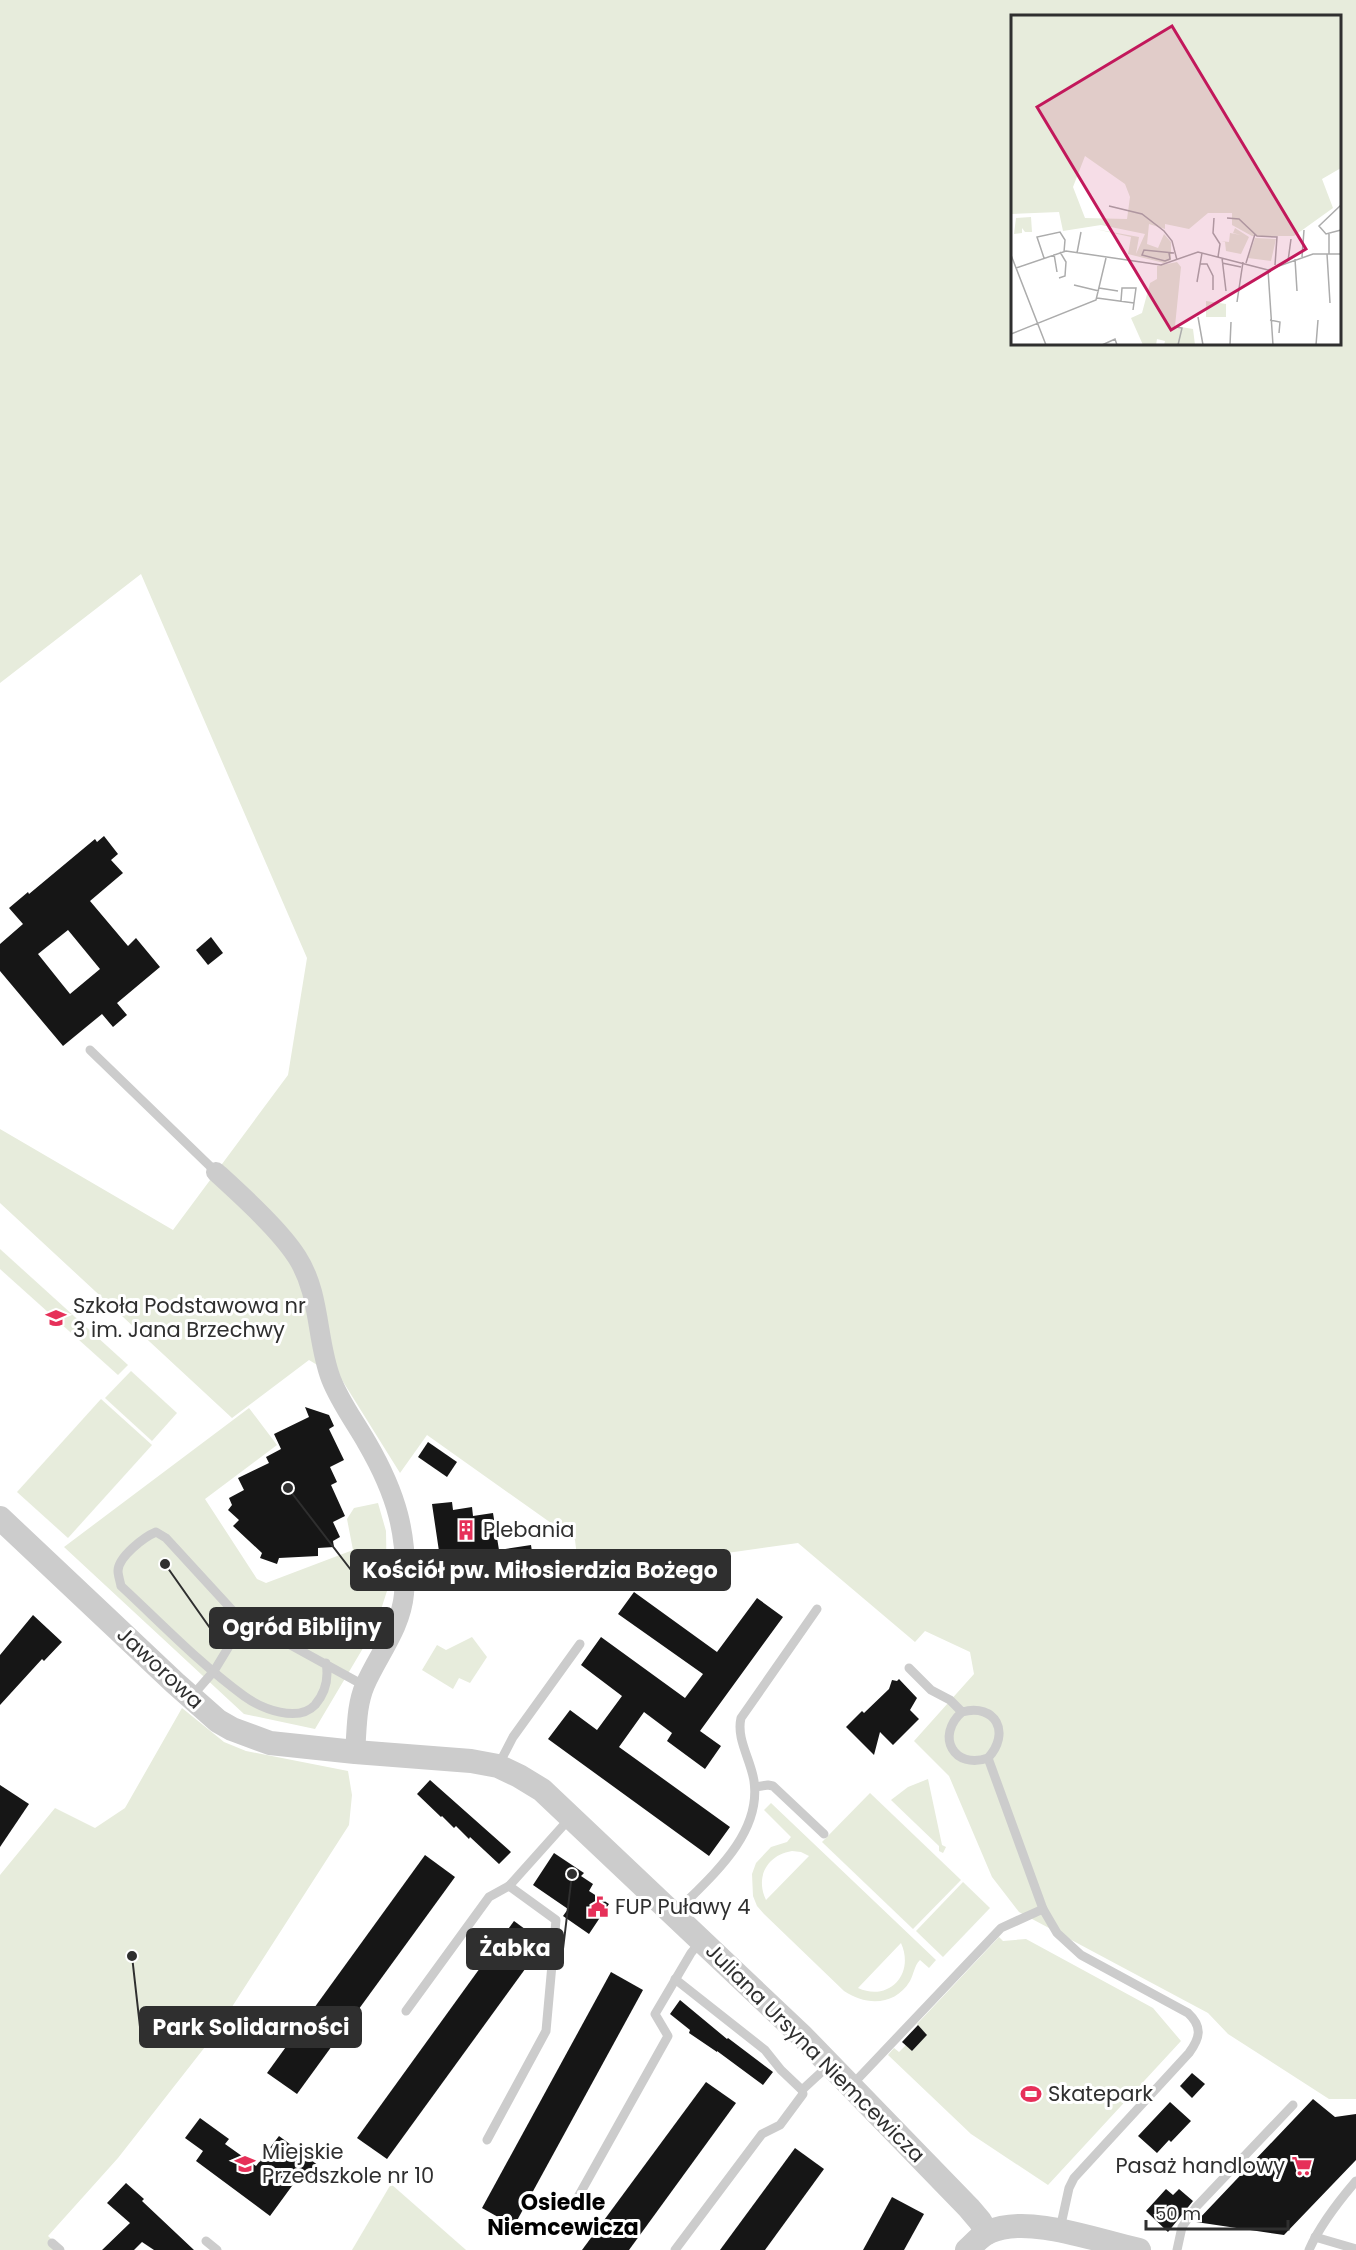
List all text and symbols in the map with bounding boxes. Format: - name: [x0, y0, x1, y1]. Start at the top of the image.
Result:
- inset map: [1011, 15, 1341, 345]
- place label: Szkoła Podstawowa nr 3 im. Jana Brzechwy: [73, 1291, 306, 1344]
- school or university icon: Szkoła Podstawowa nr 3 im. Jana Brzechwy: [44, 1306, 68, 1330]
- place label: Plebania: [483, 1515, 575, 1544]
- building icon: Plebania: [454, 1518, 478, 1542]
- callout: Kościół pw. Miłosierdzia Bożego: [351, 1550, 730, 1590]
- text: Kościół pw. Miłosierdzia Bożego: [362, 1555, 718, 1586]
- callout: Ogród Biblijny: [210, 1608, 393, 1648]
- text: Ogród Biblijny: [222, 1612, 382, 1643]
- street label: Jaworowa: [111, 1620, 210, 1715]
- place label: FUP Puławy 4: [615, 1892, 750, 1921]
- public building icon: FUP Puławy 4: [586, 1895, 610, 1919]
- callout: Żabka: [467, 1929, 563, 1969]
- text: Żabka: [479, 1933, 551, 1964]
- street label: Juliana Ursyna Niemcewicza: [699, 1936, 932, 2169]
- callout: Park Solidarności: [140, 2007, 361, 2047]
- text: Park Solidarności: [152, 2012, 350, 2043]
- place label: Skatepark: [1048, 2079, 1153, 2108]
- sports icon: Skatepark: [1019, 2082, 1043, 2106]
- place label: Miejskie Przedszkole nr 10: [262, 2137, 434, 2190]
- place label: Pasaż handlowy: [1115, 2151, 1285, 2180]
- school or university icon: Miejskie Przedszkole nr 10: [233, 2152, 257, 2176]
- supermarket icon: Pasaż handlowy: [1290, 2154, 1314, 2178]
- district label: Osiedle Niemcewicza: [487, 2187, 639, 2243]
- scale bar: [1146, 2193, 1288, 2231]
- text: 50 m: [1155, 2201, 1201, 2226]

